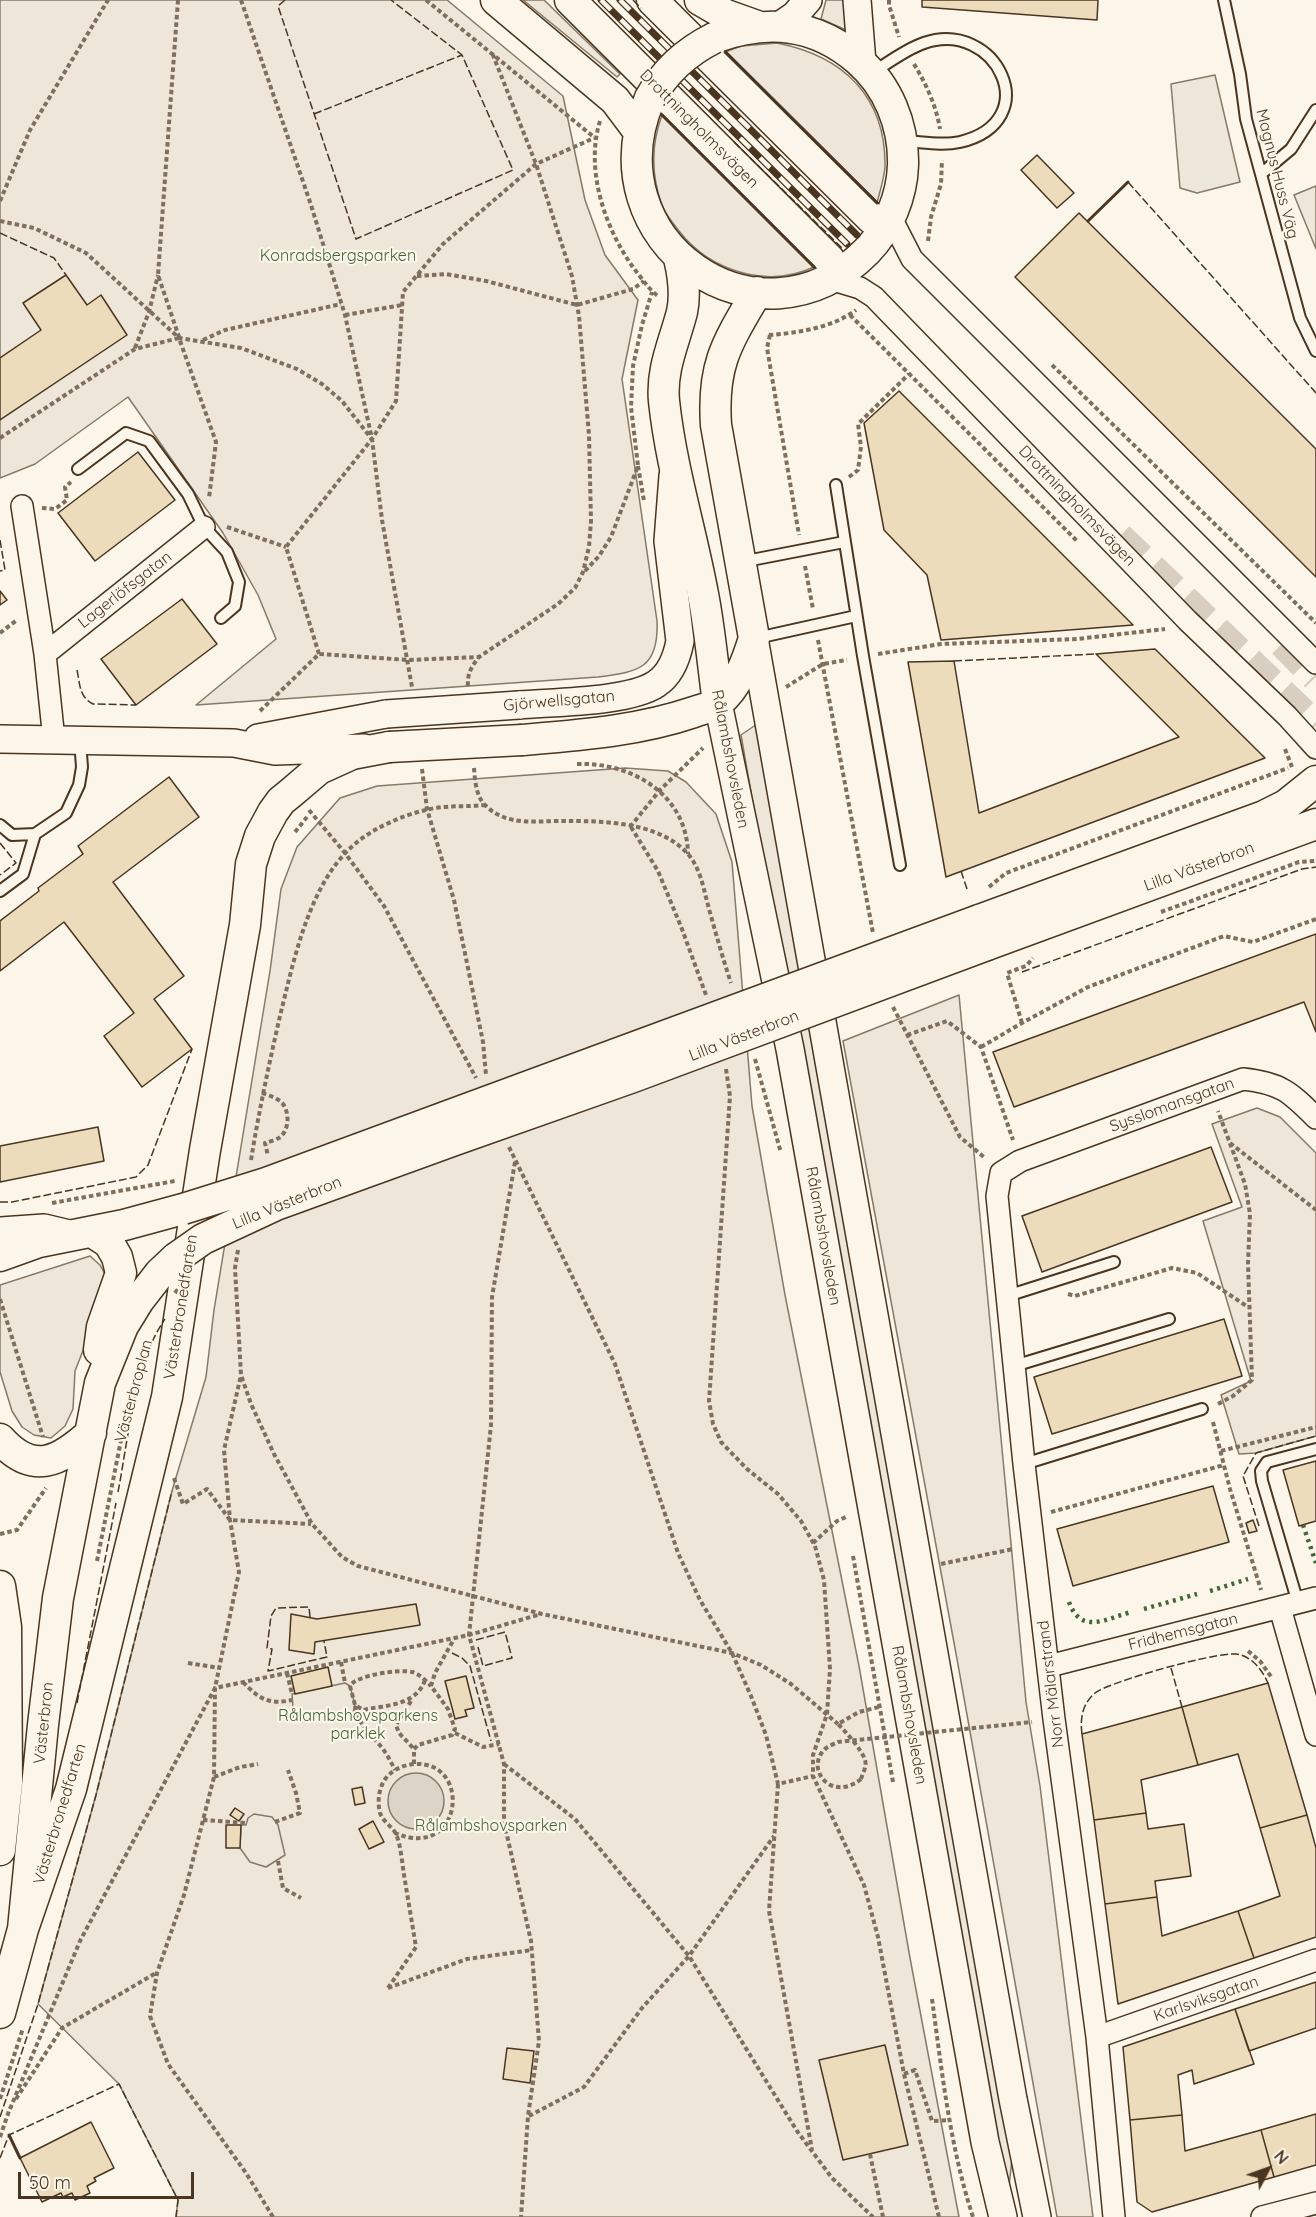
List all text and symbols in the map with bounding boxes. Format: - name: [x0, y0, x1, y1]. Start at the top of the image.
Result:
- street label: Drottningholmsvägen: [636, 66, 762, 192]
- street label: Magnus Huss Väg: [1252, 107, 1302, 241]
- park label: Konradsbergsparken: [260, 246, 416, 266]
- street label: Drottningholmsvägen: [1014, 442, 1140, 570]
- street label: Lagerlöfsgatan: [74, 547, 176, 633]
- street label: Gjörwellsgatan: [502, 687, 616, 715]
- street label: Rålambshovsleden: [707, 688, 753, 830]
- street label: Lilla Västerbron: [1141, 838, 1257, 896]
- street label: Lilla Västerbron: [686, 1006, 802, 1066]
- street label: Sysslomansgatan: [1107, 1074, 1237, 1136]
- street label: Rålambshovsleden: [801, 1165, 845, 1307]
- street label: Lilla Västerbron: [230, 1172, 344, 1234]
- street label: Västerbronedfarten: [160, 1233, 202, 1381]
- street label: Västerbroplan: [111, 1337, 157, 1445]
- street label: Fridhemsgatan: [1126, 1609, 1240, 1655]
- street label: Norr Mälarstrand: [1034, 1619, 1068, 1749]
- street label: Rålambshovsleden: [887, 1644, 931, 1786]
- street label: Västerbron: [30, 1681, 58, 1765]
- park label: Rålambshovsparkens parklek: [278, 1706, 438, 1744]
- street label: Västerbronedfarten: [29, 1741, 91, 1887]
- park label: Rålambshovsparken: [415, 1816, 567, 1836]
- street label: Karlsviksgatan: [1151, 1972, 1261, 2026]
- north arrow: [1238, 2139, 1298, 2199]
- text: N: [1270, 2146, 1293, 2168]
- scale bar: [21, 2160, 196, 2198]
- text: 50 m: [29, 2171, 71, 2194]

